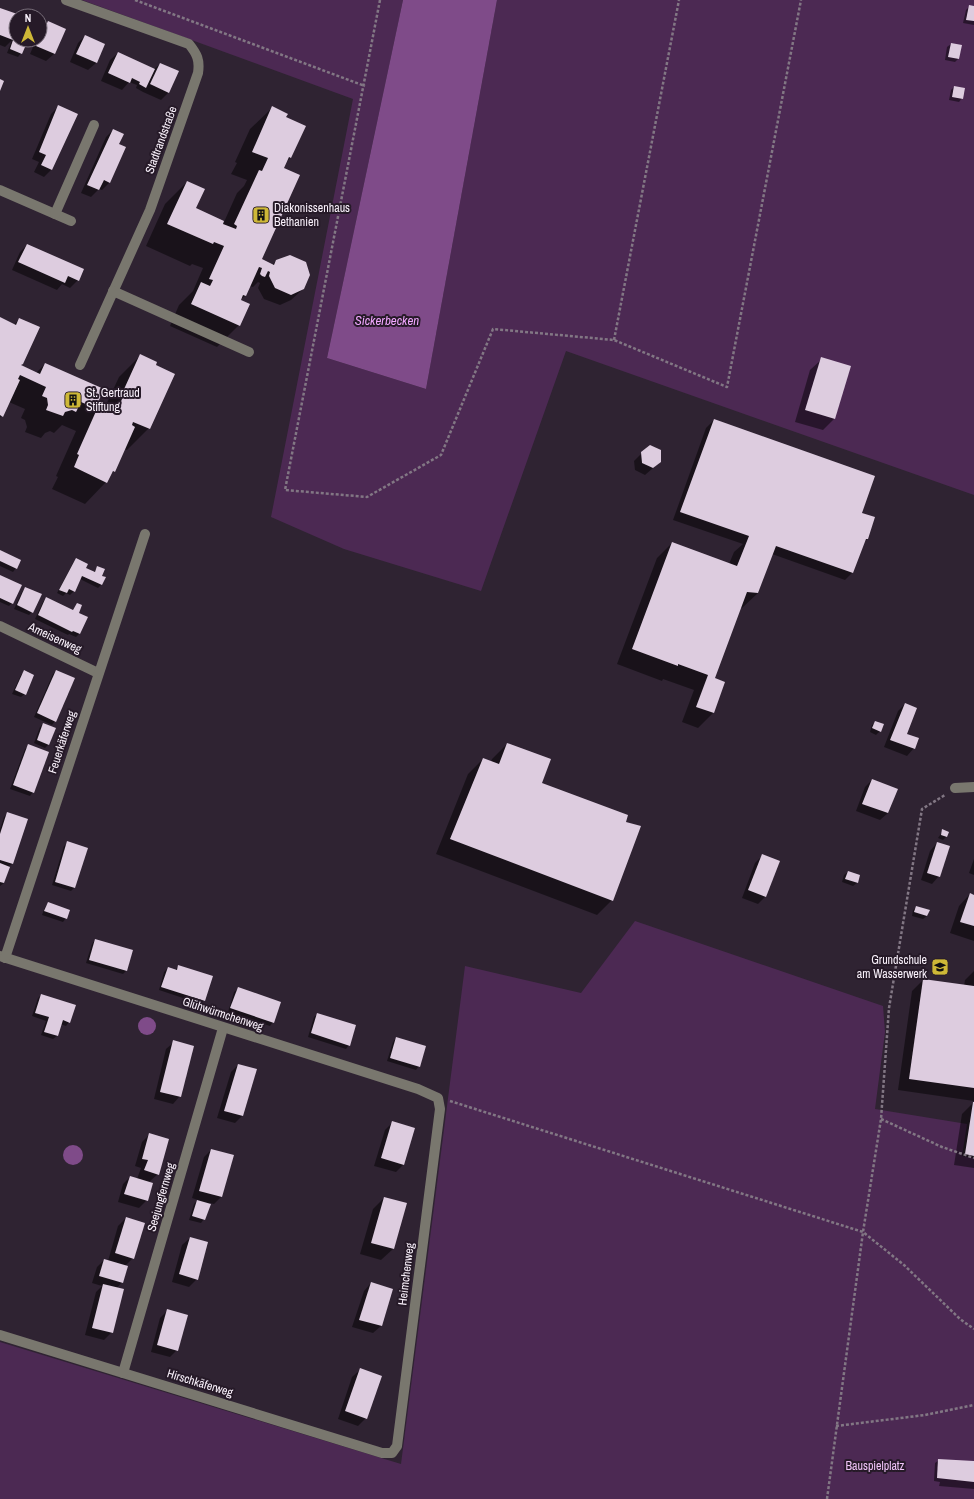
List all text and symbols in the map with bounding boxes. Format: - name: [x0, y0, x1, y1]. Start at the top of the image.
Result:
- north arrow: [8, 8, 48, 48]
- text: N: [25, 11, 31, 25]
- street label: Stadtrandstraße: [141, 104, 181, 176]
- place label: Diakonissenhaus Bethanien: [274, 200, 350, 230]
- building icon: Diakonissenhaus Bethanien: [251, 205, 271, 225]
- water label: Sickerbecken: [355, 312, 419, 329]
- place label: St. Gertraud Stiftung: [86, 385, 140, 415]
- building icon: St. Gertraud Stiftung: [63, 390, 83, 410]
- street label: Ameisenweg: [25, 618, 85, 657]
- street label: Feuerkäferweg: [44, 708, 80, 775]
- place label: Grundschule am Wasserwerk: [857, 952, 927, 982]
- school or university icon: Grundschule am Wasserwerk: [930, 957, 950, 977]
- street label: Glühwürmchenweg: [180, 993, 266, 1035]
- street label: Seejungfernweg: [144, 1160, 179, 1233]
- street label: Heimchenweg: [394, 1241, 418, 1306]
- street label: Hirschkäferweg: [165, 1365, 236, 1401]
- park label: Bauspielplatz: [845, 1458, 905, 1474]

